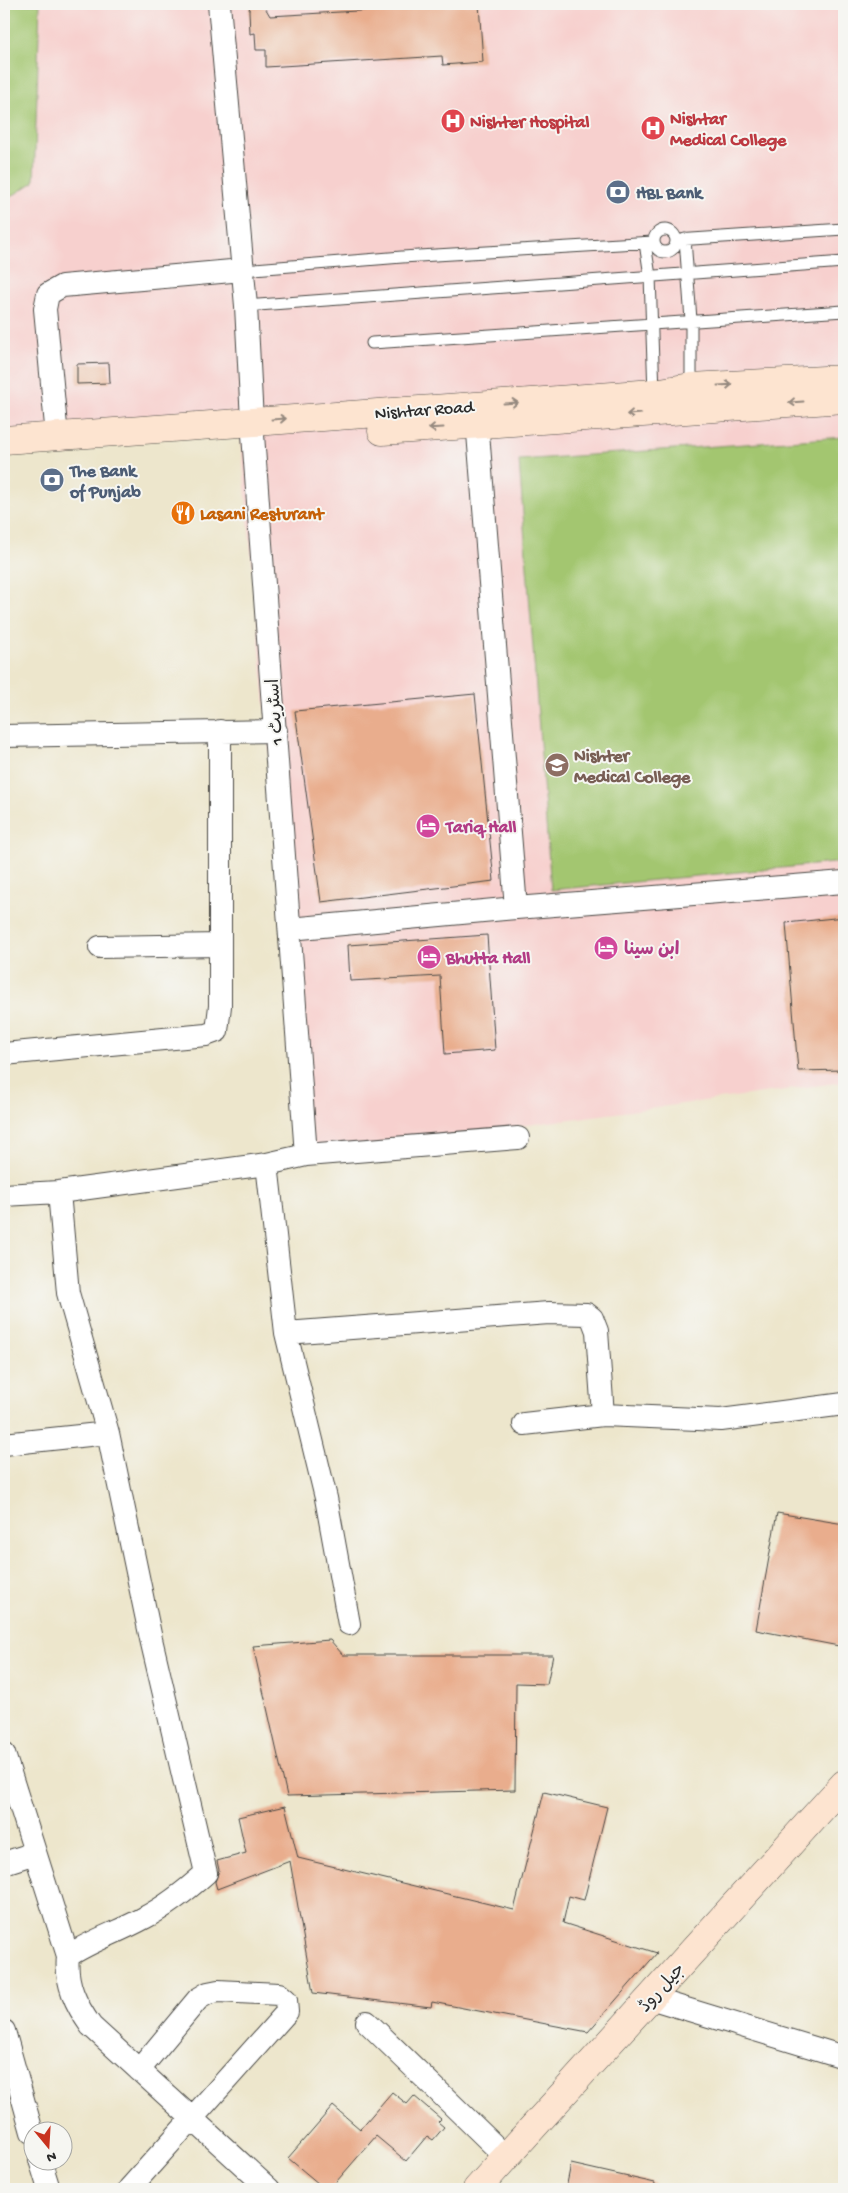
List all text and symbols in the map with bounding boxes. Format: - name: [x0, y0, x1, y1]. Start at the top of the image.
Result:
- hospital icon: Nishter Hospital: [440, 108, 466, 134]
- place label: Nishtar Medical College: [670, 110, 787, 152]
- place label: Nishter Hospital: [470, 113, 590, 134]
- hospital icon: Nishtar Medical College: [640, 115, 666, 141]
- bank icon: HBL Bank: [605, 179, 631, 205]
- place label: HBL Bank: [636, 184, 704, 205]
- one-way arrow: [717, 381, 733, 390]
- street label: Nishtar Road: [374, 397, 476, 425]
- one-way arrow: [503, 398, 519, 407]
- one-way arrow: [788, 398, 804, 407]
- one-way arrow: [626, 409, 642, 418]
- one-way arrow: [271, 414, 287, 423]
- one-way arrow: [429, 423, 445, 432]
- place label: The Bank of Punjab: [68, 462, 141, 504]
- bank icon: The Bank of Punjab: [39, 467, 65, 493]
- restaurant icon: Lasani Resturant: [170, 500, 196, 526]
- place label: Lasani Resturant: [200, 505, 325, 526]
- street label: اسٹریٹ 1: [264, 678, 289, 747]
- place label: Nishter Medical College: [574, 747, 691, 789]
- school or university icon: Nishter Medical College: [544, 752, 570, 778]
- hotel icon: Tariq Hall: [415, 813, 441, 839]
- place label: Tariq Hall: [444, 818, 516, 839]
- hotel icon: ابن سینا: [593, 935, 619, 961]
- place label: ابن سینا: [624, 940, 679, 961]
- hotel icon: Bhutta Hall: [416, 944, 442, 970]
- place label: Bhutta Hall: [445, 949, 530, 970]
- street label: جیل روڈ: [635, 1959, 690, 2018]
- north arrow: [22, 2120, 72, 2170]
- text: N: [44, 2146, 58, 2165]

